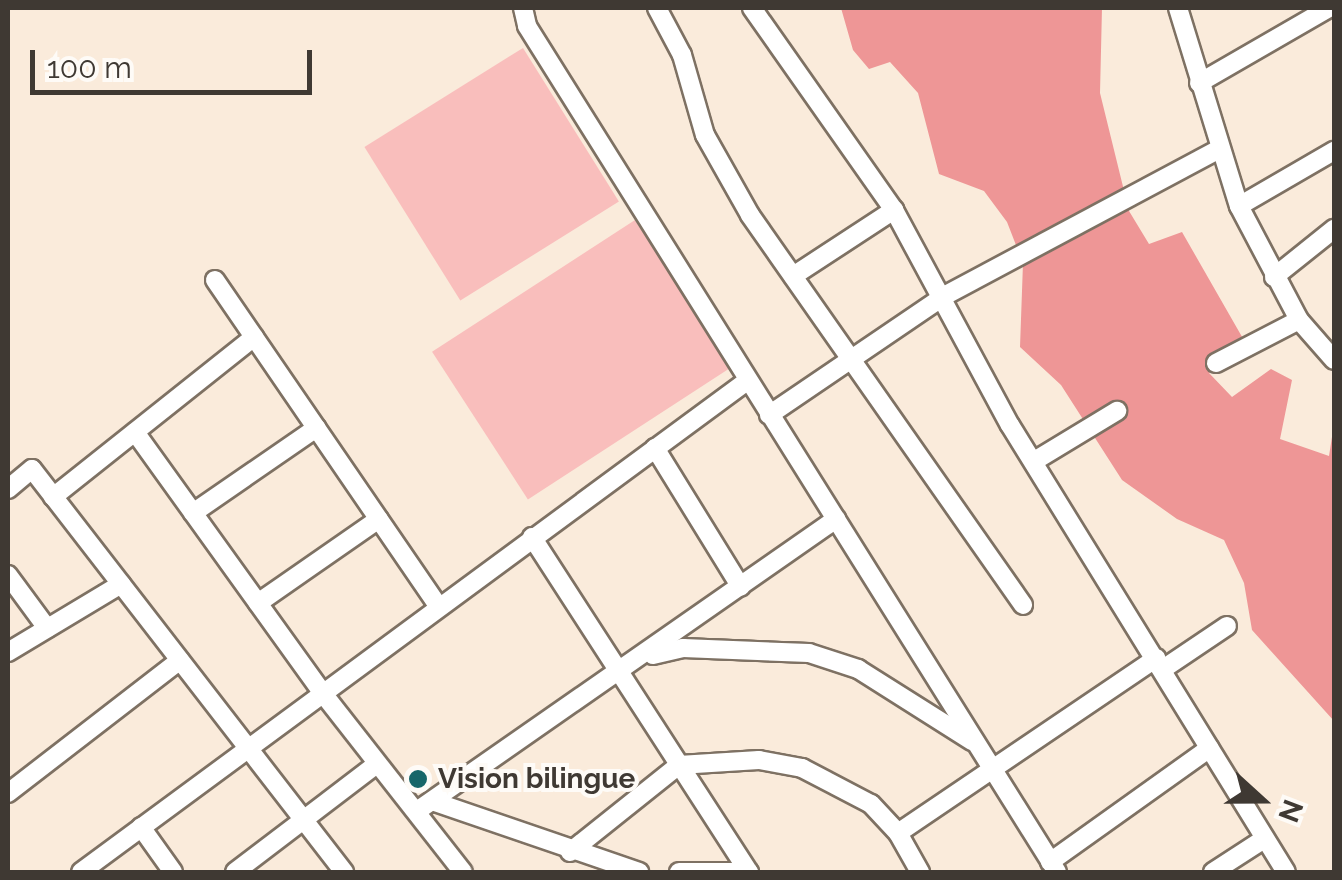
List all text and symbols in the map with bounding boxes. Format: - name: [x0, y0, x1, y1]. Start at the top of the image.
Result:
- scale bar: [35, 30, 318, 92]
- text: 100 m: [47, 50, 132, 85]
- north arrow: [1212, 750, 1312, 850]
- place label: Vision bilingue: [438, 762, 635, 796]
- marker: Vision bilingue: [407, 768, 429, 790]
- text: N: [1271, 795, 1310, 827]

